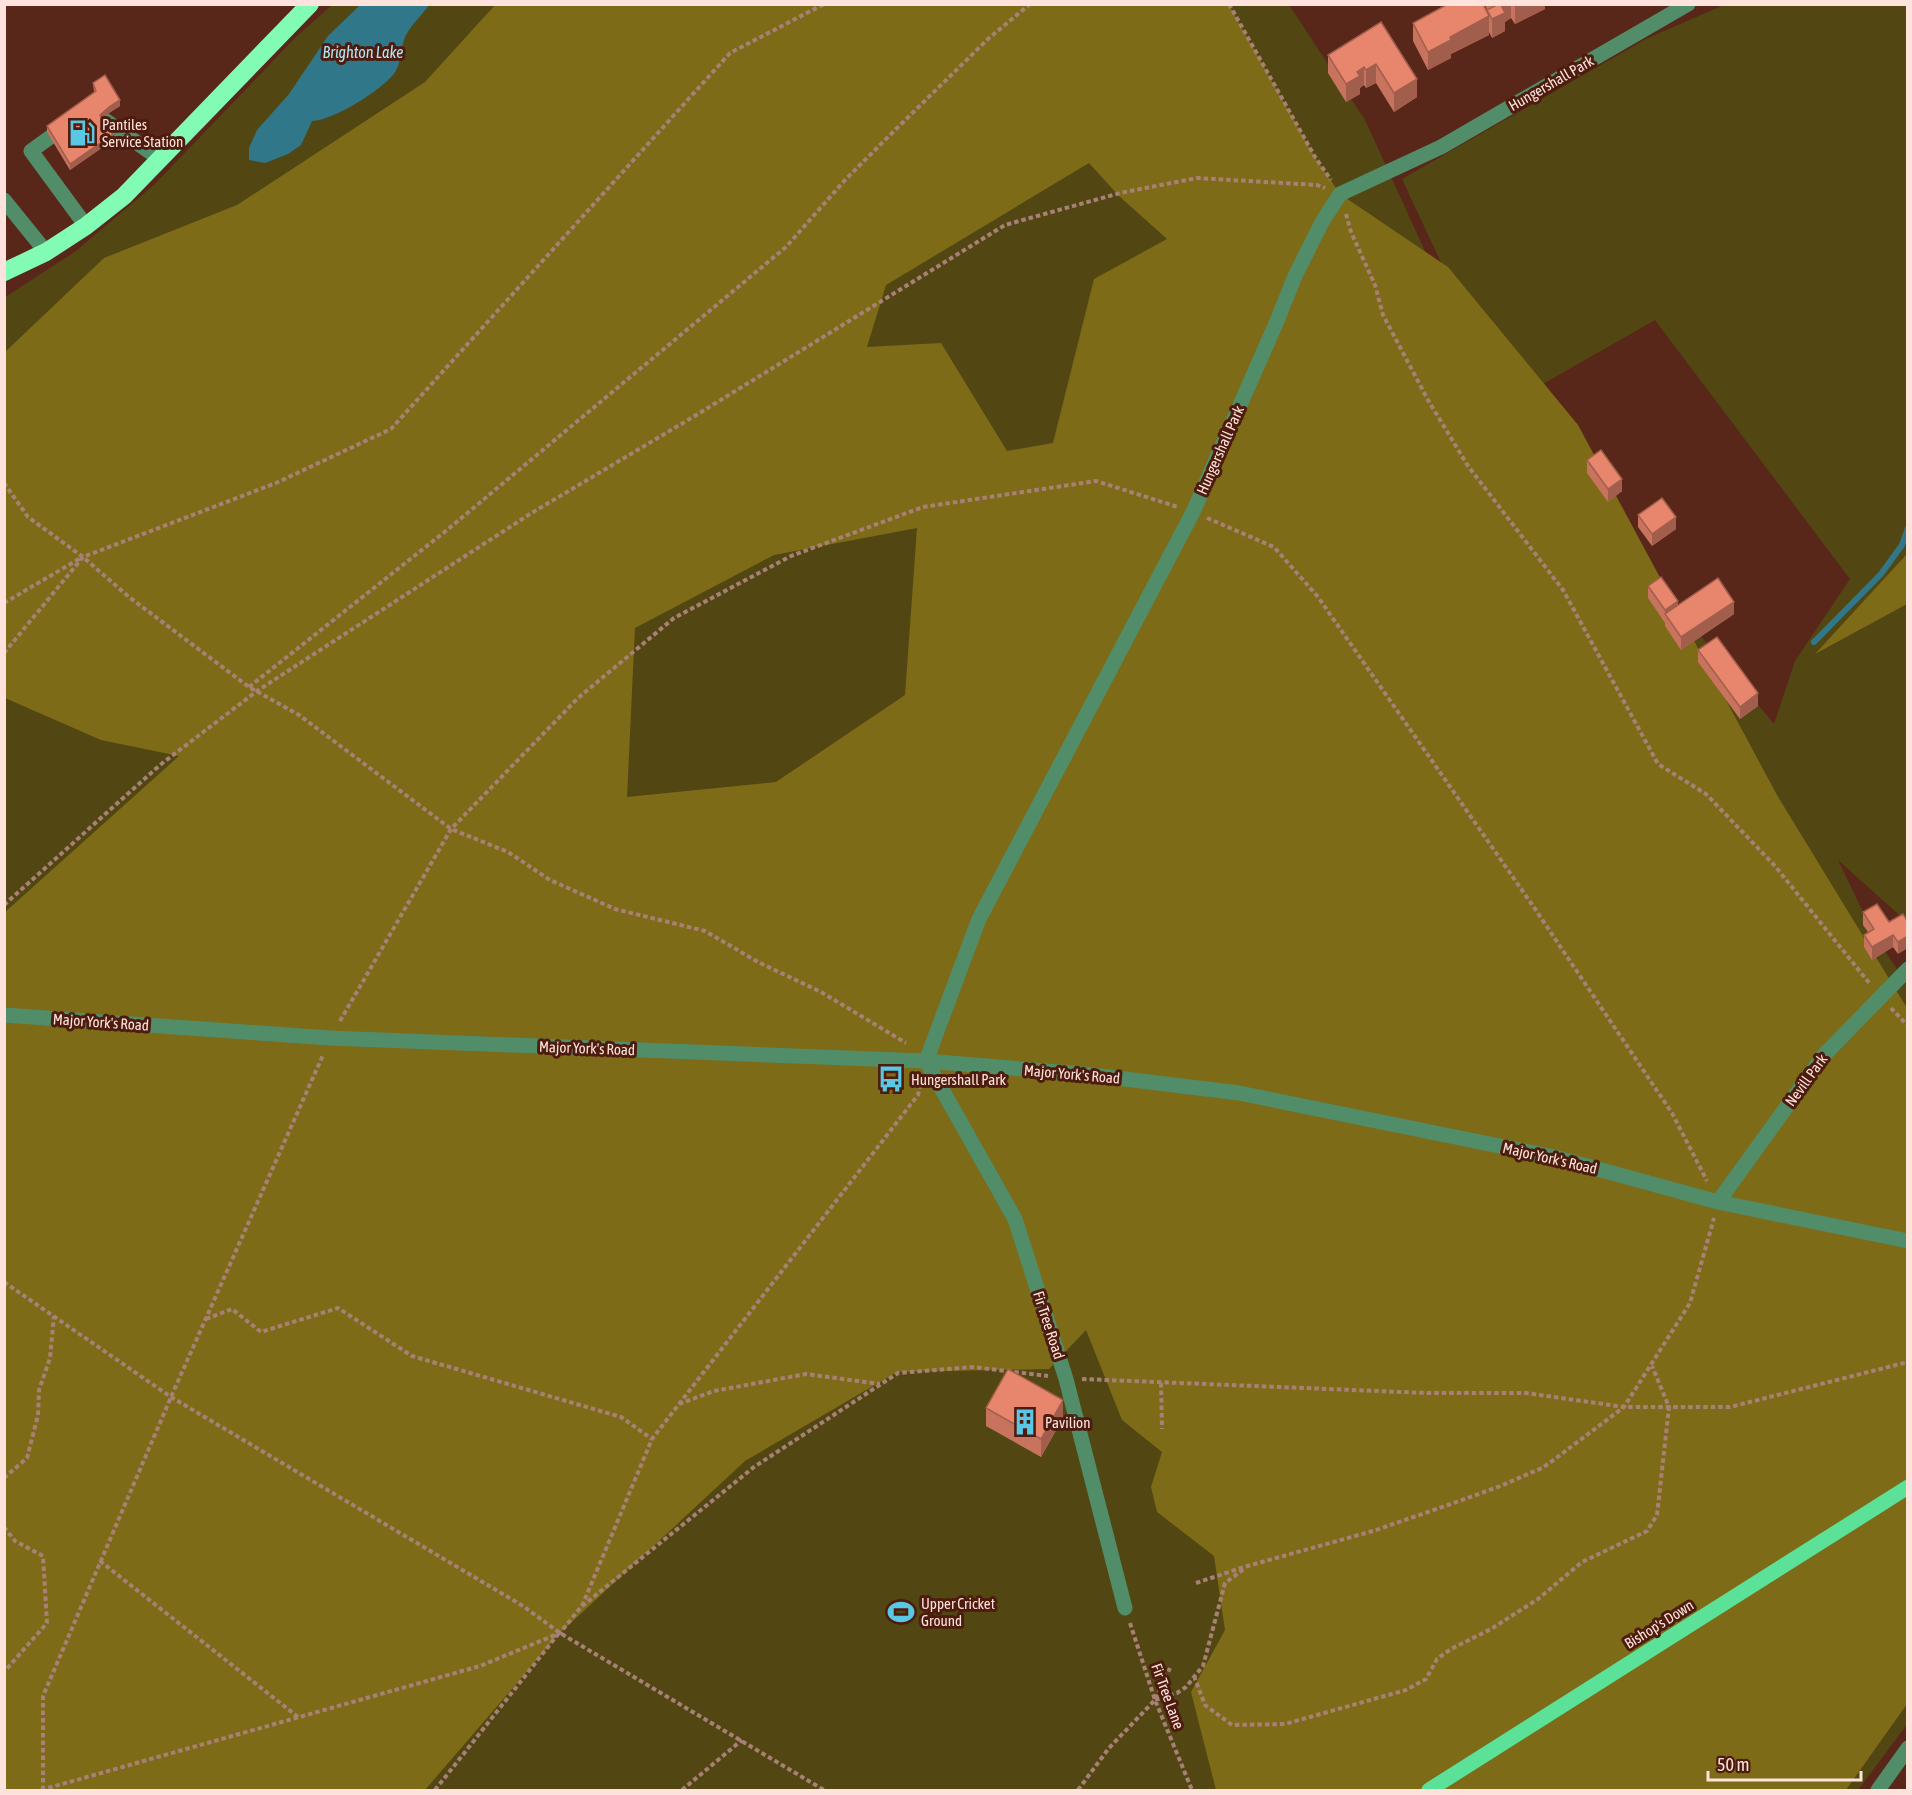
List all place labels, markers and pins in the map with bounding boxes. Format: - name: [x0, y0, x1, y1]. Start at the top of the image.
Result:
- place label: Pantiles Service Station: [102, 116, 183, 150]
- fuel station icon: Pantiles Service Station: [67, 118, 97, 148]
- bus stop icon: Hungershall Park: [876, 1064, 906, 1094]
- place label: Hungershall Park: [911, 1071, 1007, 1088]
- building icon: Pavilion: [1010, 1407, 1040, 1437]
- place label: Pavilion: [1045, 1414, 1090, 1431]
- place label: Upper Cricket Ground: [921, 1595, 995, 1629]
- sports icon: Upper Cricket Ground: [886, 1597, 916, 1627]

